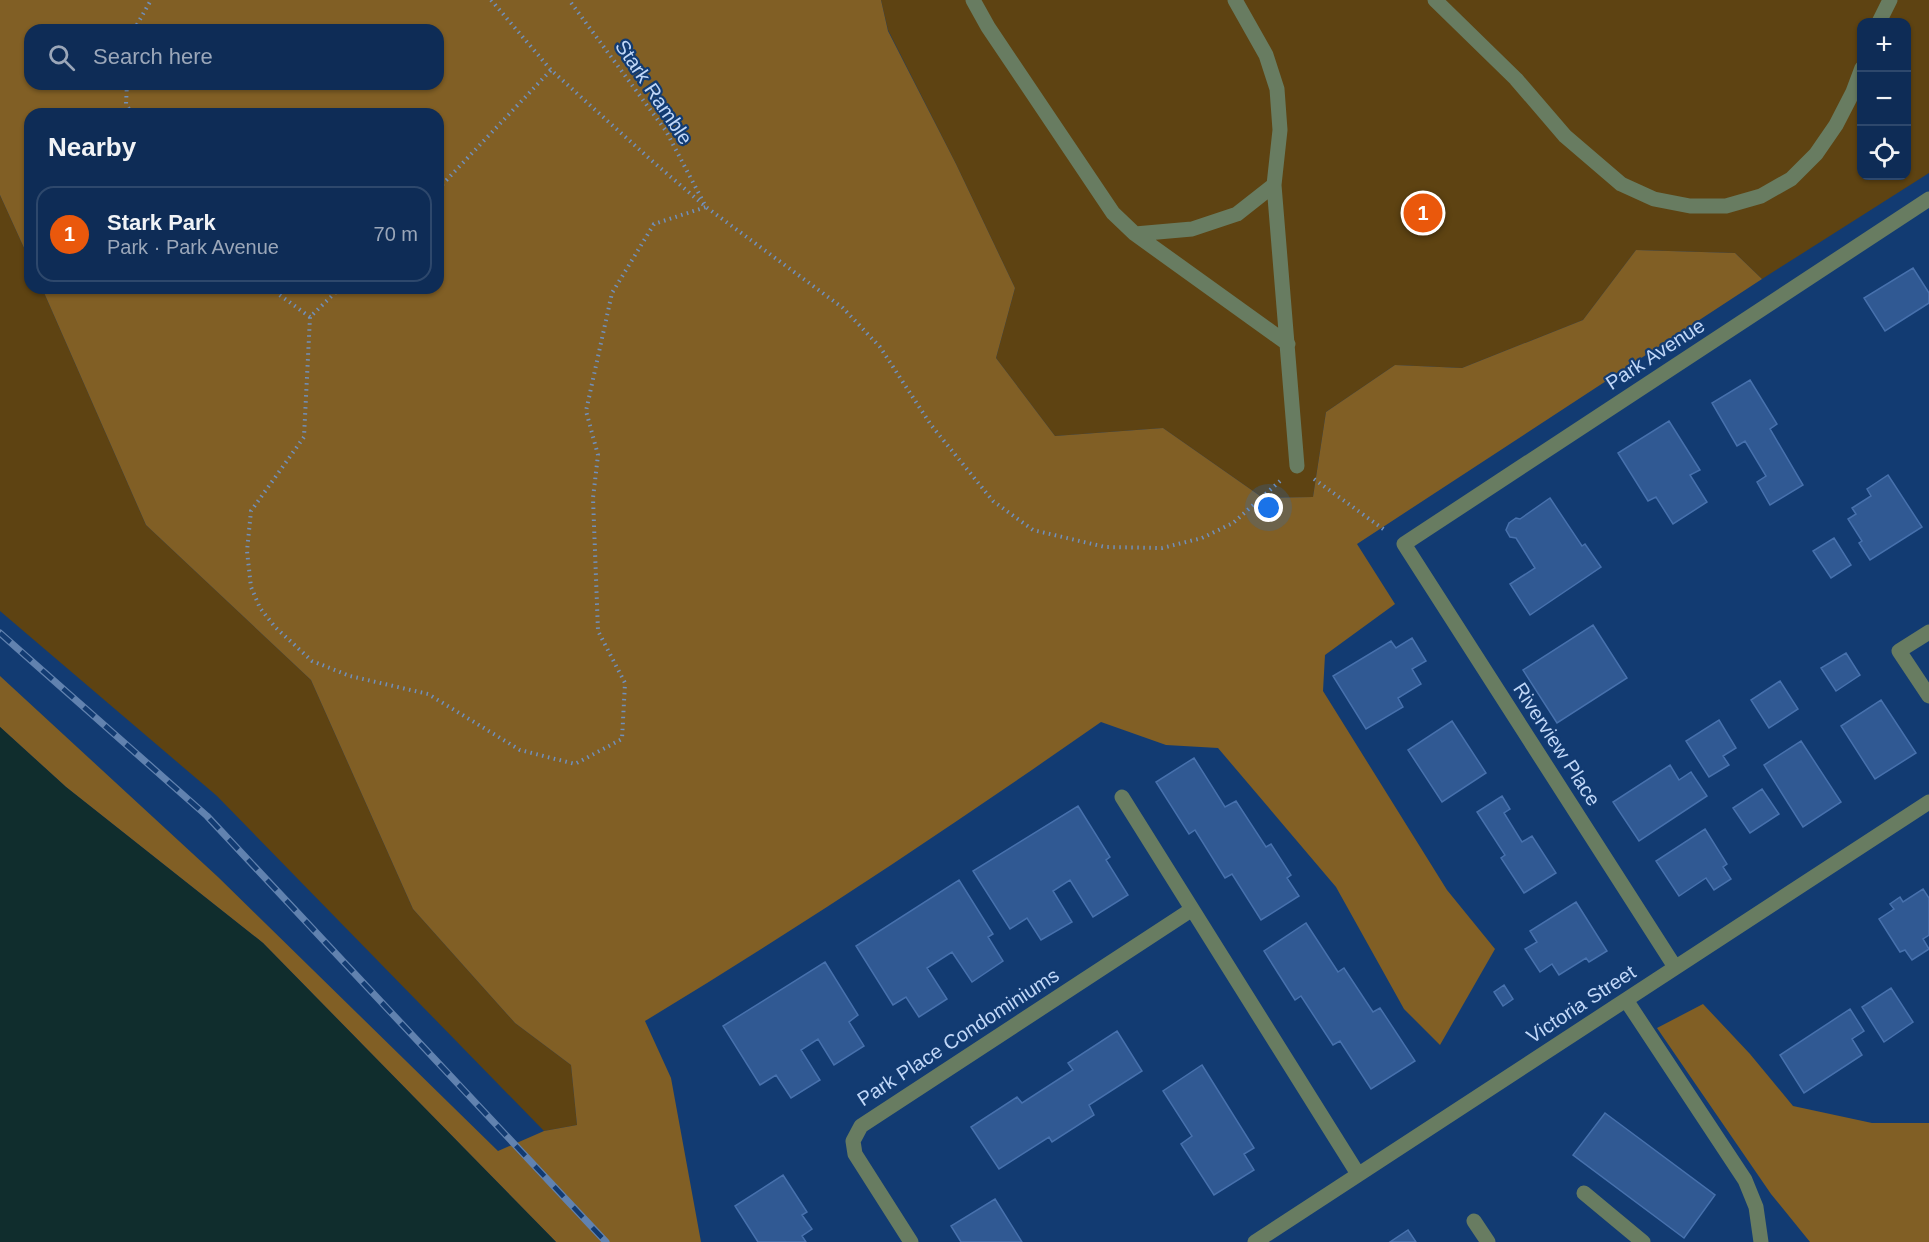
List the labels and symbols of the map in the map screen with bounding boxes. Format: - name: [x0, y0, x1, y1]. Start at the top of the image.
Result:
- street label: Stark Ramble: [611, 36, 697, 148]
- pin: 1: [1404, 190, 1442, 236]
- street label: Park Avenue: [1602, 314, 1708, 394]
- your location: [1254, 493, 1283, 522]
- street label: Riverview Place: [1509, 678, 1605, 810]
- street label: Victoria Street: [1522, 960, 1640, 1047]
- street label: Park Place Condominiums: [853, 964, 1063, 1110]

